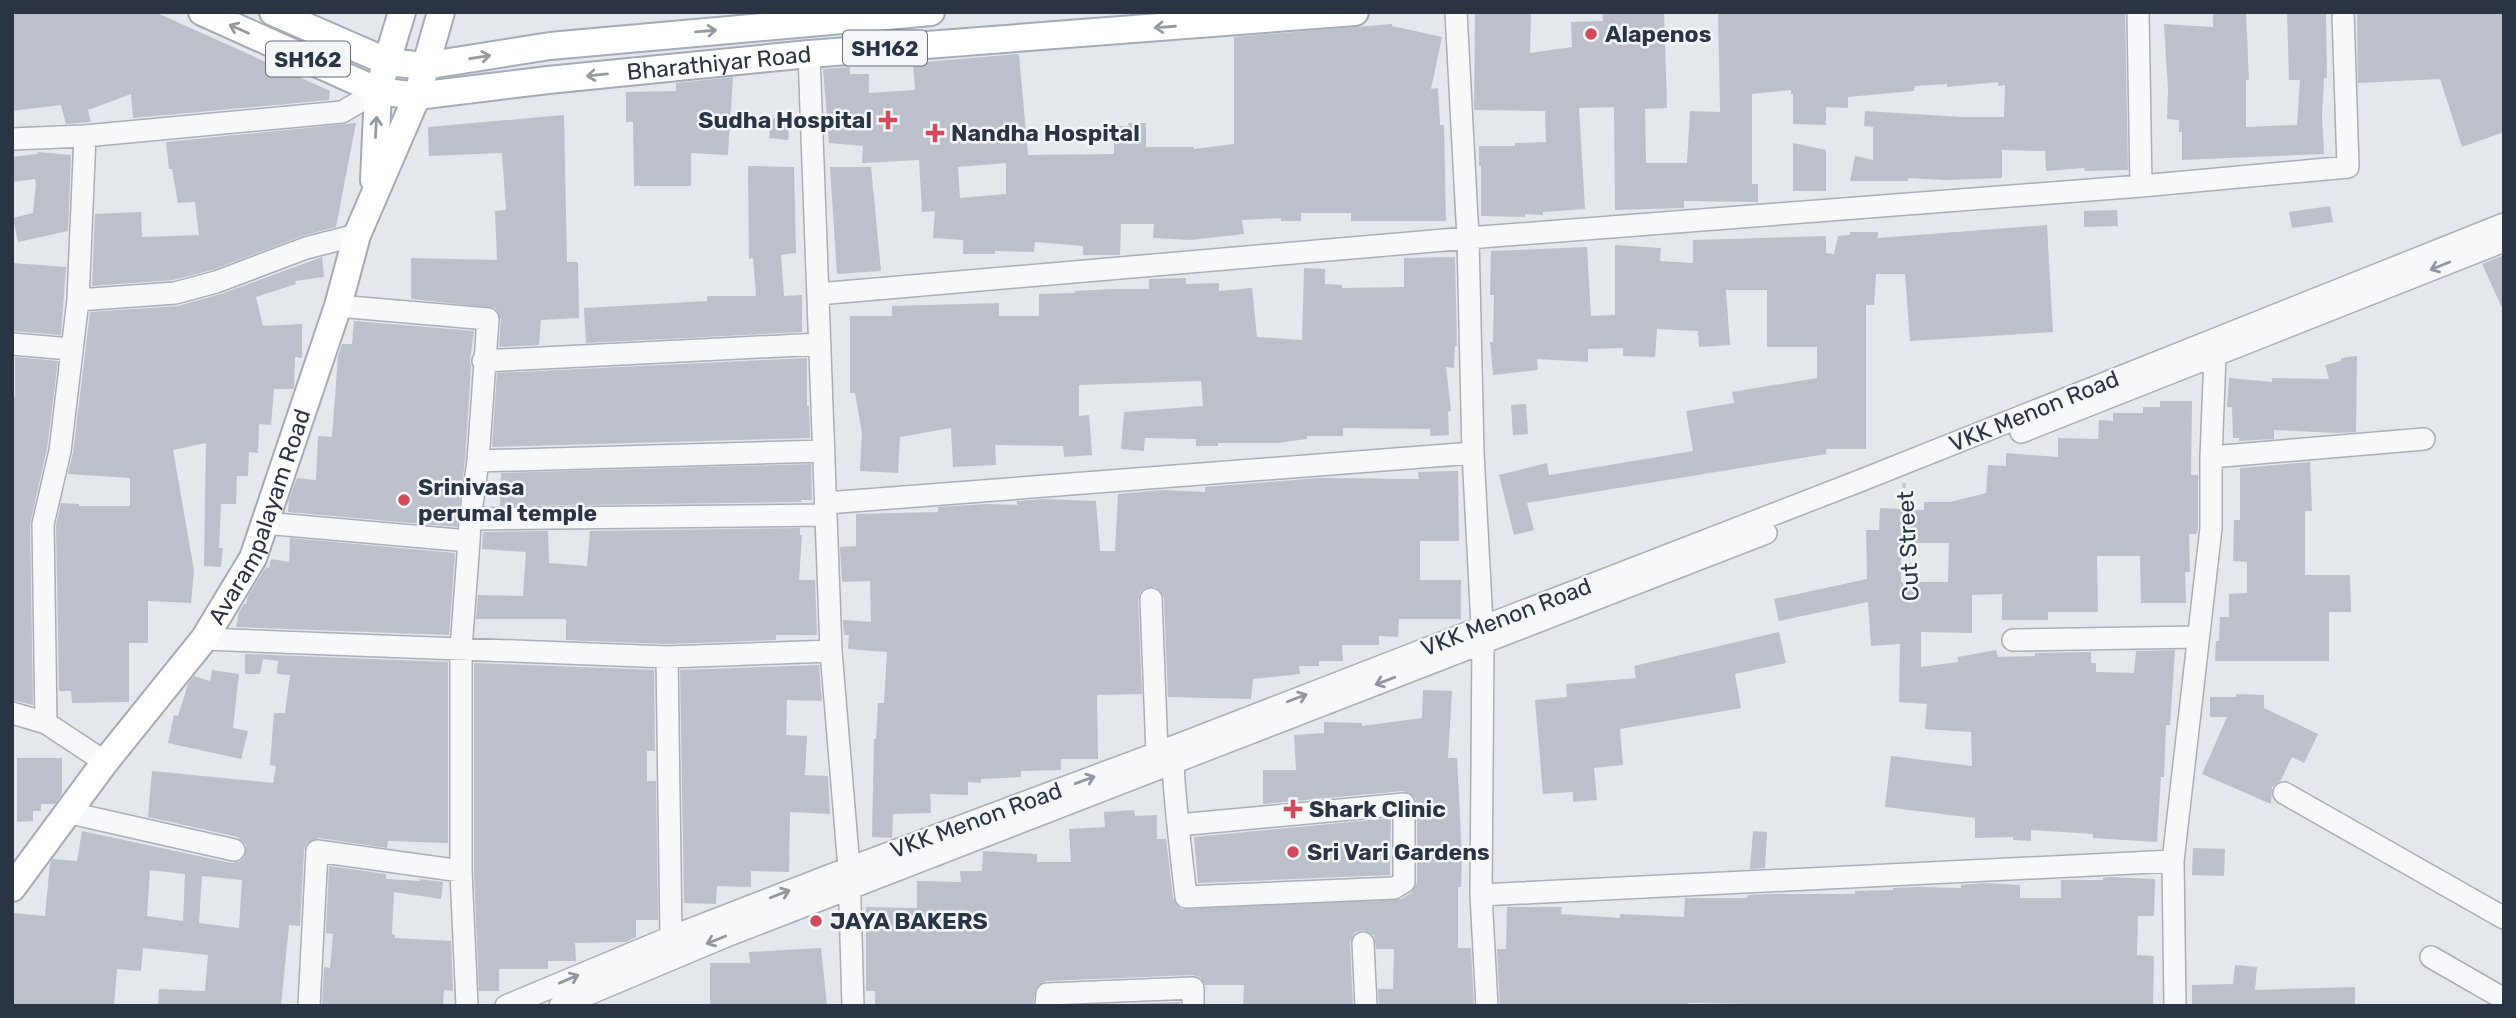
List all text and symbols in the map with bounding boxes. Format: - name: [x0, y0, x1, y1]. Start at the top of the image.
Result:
- place label: Alapenos: [1605, 20, 1712, 48]
- one-way arrow: [1154, 21, 1177, 34]
- one-way arrow: [229, 22, 251, 35]
- one-way arrow: [694, 24, 716, 37]
- marker: Alapenos: [1583, 26, 1599, 42]
- road number: SH162: [843, 30, 927, 66]
- street label: Bharathiyar Road: [625, 40, 812, 86]
- road number: SH162: [266, 42, 350, 76]
- one-way arrow: [468, 50, 491, 63]
- one-way arrow: [586, 69, 608, 82]
- place label: Sudha Hospital: [698, 106, 872, 134]
- marker: Sudha Hospital: [878, 110, 898, 130]
- one-way arrow: [370, 116, 383, 139]
- place label: Nandha Hospital: [951, 119, 1140, 147]
- marker: Nandha Hospital: [925, 123, 945, 143]
- one-way arrow: [2430, 261, 2452, 274]
- street label: VKK Menon Road: [1945, 364, 2123, 458]
- street label: Avarampalayam Road: [202, 405, 316, 629]
- place label: Srinivasa perumal temple: [418, 473, 597, 527]
- street label: Cut Street: [1891, 490, 1925, 602]
- marker: Srinivasa perumal temple: [396, 492, 412, 508]
- street label: VKK Menon Road: [1417, 572, 1595, 662]
- one-way arrow: [1375, 676, 1396, 689]
- one-way arrow: [1286, 691, 1308, 704]
- one-way arrow: [1073, 773, 1095, 785]
- street label: VKK Menon Road: [886, 776, 1066, 864]
- place label: Shark Clinic: [1309, 795, 1446, 823]
- marker: Shark Clinic: [1283, 799, 1303, 819]
- place label: Sri Vari Gardens: [1307, 838, 1490, 866]
- marker: Sri Vari Gardens: [1285, 844, 1301, 860]
- one-way arrow: [769, 887, 791, 900]
- place label: JAYA BAKERS: [830, 907, 988, 935]
- marker: JAYA BAKERS: [808, 913, 824, 929]
- one-way arrow: [705, 935, 727, 948]
- one-way arrow: [558, 972, 579, 985]

